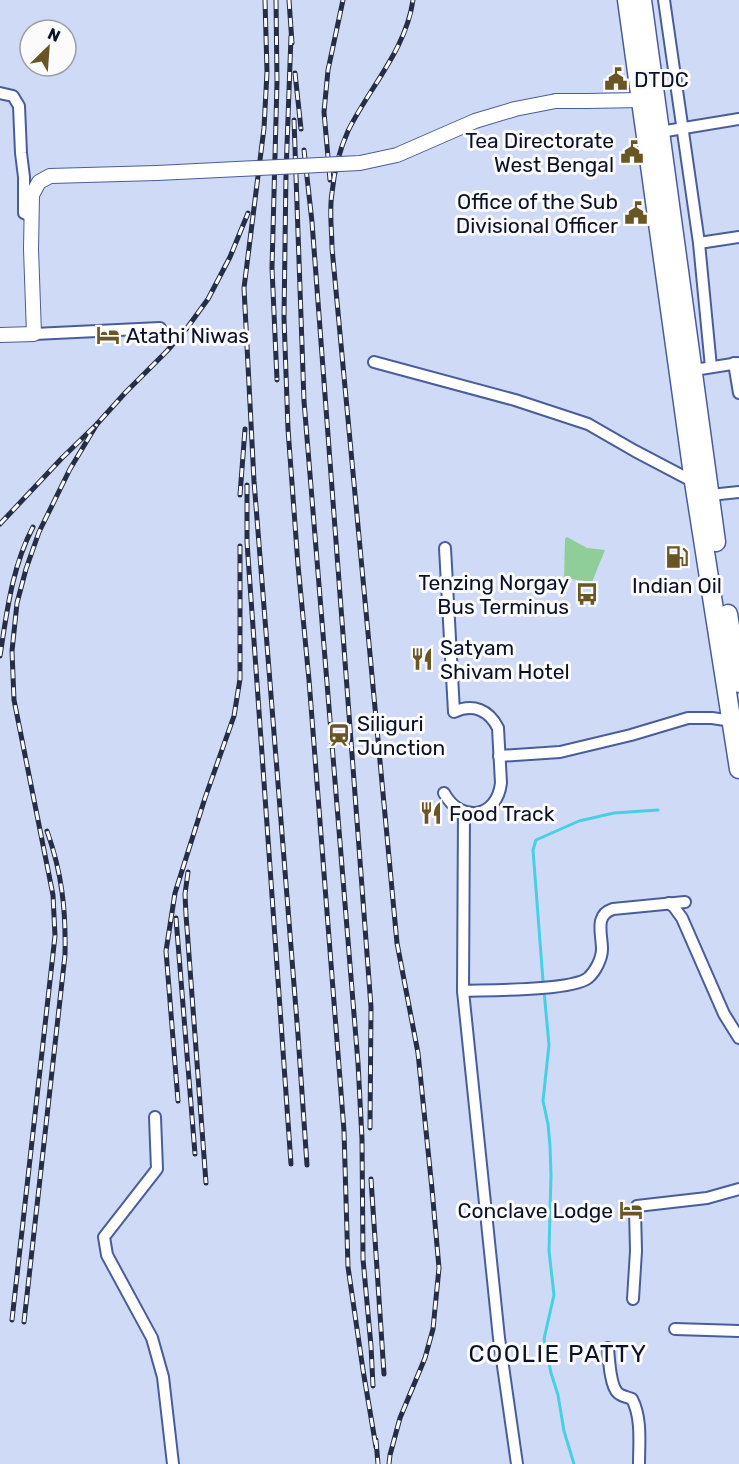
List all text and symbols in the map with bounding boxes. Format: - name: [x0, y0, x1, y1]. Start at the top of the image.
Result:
- north arrow: [18, 18, 78, 78]
- text: N: [45, 24, 63, 46]
- public building icon: DTDC: [603, 66, 629, 92]
- place label: DTDC: [634, 67, 689, 92]
- place label: Tea Directorate West Bengal: [465, 128, 614, 177]
- public building icon: Tea Directorate West Bengal: [619, 139, 645, 165]
- place label: Office of the Sub Divisional Officer: [456, 189, 618, 238]
- public building icon: Office of the Sub Divisional Officer: [623, 200, 649, 226]
- hotel icon: Atathi Niwas: [95, 322, 121, 348]
- place label: Atathi Niwas: [126, 323, 249, 348]
- fuel station icon: Indian Oil: [664, 544, 690, 570]
- place label: Tenzing Norgay Bus Terminus: [418, 570, 569, 619]
- place label: Indian Oil: [632, 573, 722, 598]
- bus stop icon: Tenzing Norgay Bus Terminus: [574, 581, 600, 607]
- place label: Satyam Shivam Hotel: [440, 635, 570, 684]
- restaurant icon: Satyam Shivam Hotel: [409, 646, 435, 672]
- place label: Siliguri Junction: [357, 711, 445, 760]
- station icon: Siliguri Junction: [326, 722, 352, 748]
- restaurant icon: Food Track: [418, 800, 444, 826]
- place label: Food Track: [449, 801, 555, 826]
- hotel icon: Conclave Lodge: [618, 1197, 644, 1223]
- place label: Conclave Lodge: [458, 1198, 613, 1223]
- district label: COOLIE PATTY: [468, 1340, 648, 1368]

